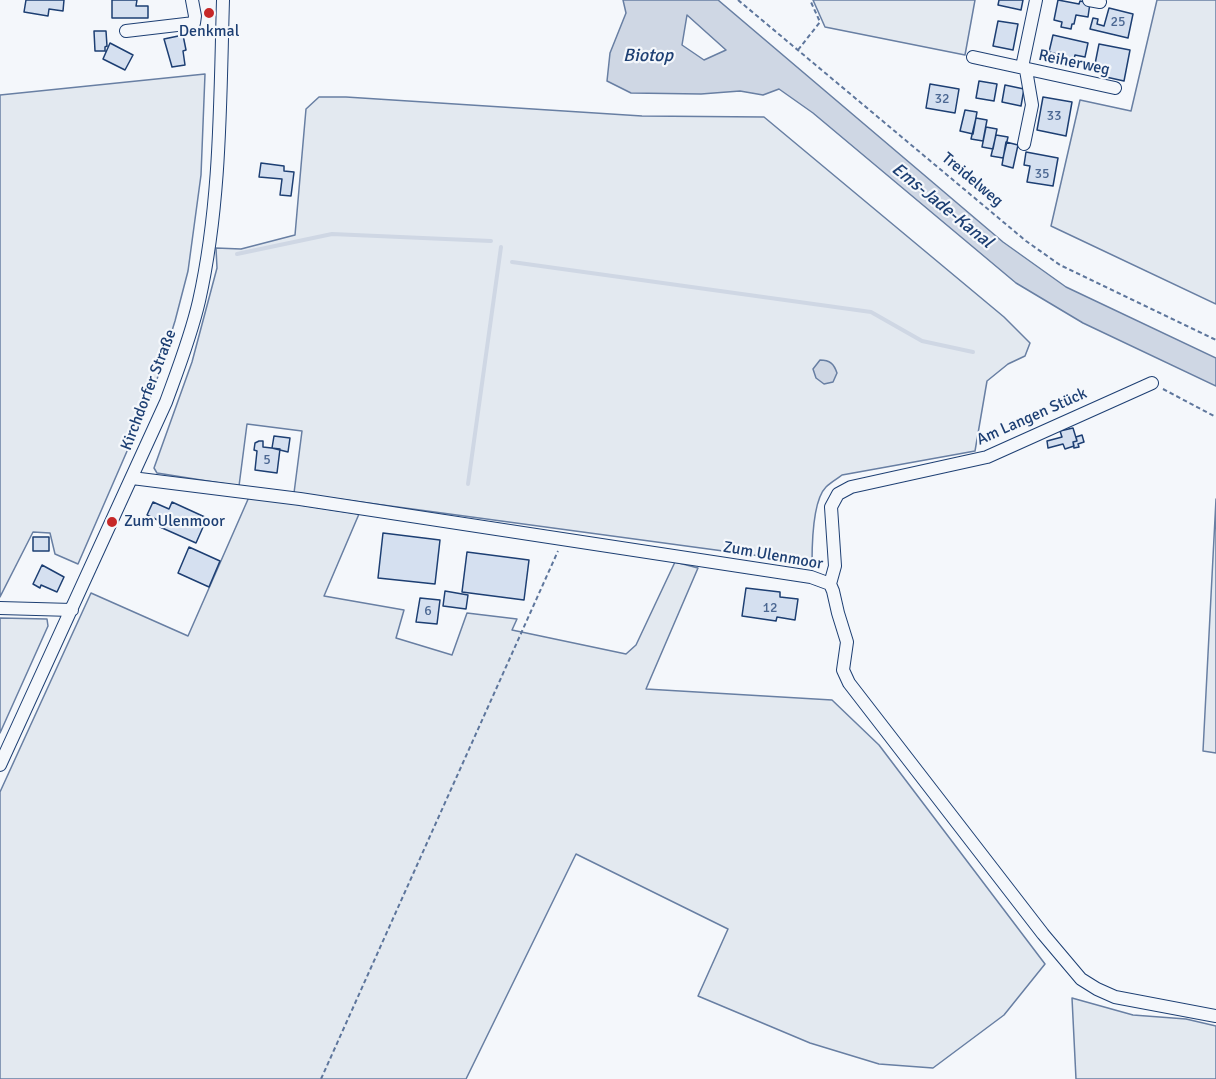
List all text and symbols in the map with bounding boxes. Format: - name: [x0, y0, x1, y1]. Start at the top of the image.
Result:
- marker: Denkmal: [202, 6, 216, 20]
- house number: 25: [1110, 14, 1126, 30]
- place label: Denkmal: [179, 22, 239, 42]
- water label: Biotop: [623, 45, 673, 67]
- street label: Reiherweg: [1037, 46, 1111, 80]
- house number: 32: [934, 91, 950, 107]
- house number: 33: [1046, 108, 1062, 124]
- street label: Treidelweg: [938, 149, 1006, 211]
- water label: Ems-Jade-Kanal: [887, 159, 997, 253]
- house number: 35: [1034, 166, 1050, 182]
- street label: Kirchdorfer Straße: [117, 327, 181, 453]
- street label: Am Langen Stück: [974, 384, 1090, 450]
- house number: 5: [263, 452, 271, 468]
- place label: Zum Ulenmoor: [124, 512, 225, 532]
- marker: Zum Ulenmoor: [105, 515, 119, 529]
- street label: Zum Ulenmoor: [722, 538, 824, 574]
- house number: 12: [762, 600, 778, 616]
- house number: 6: [424, 603, 432, 619]

